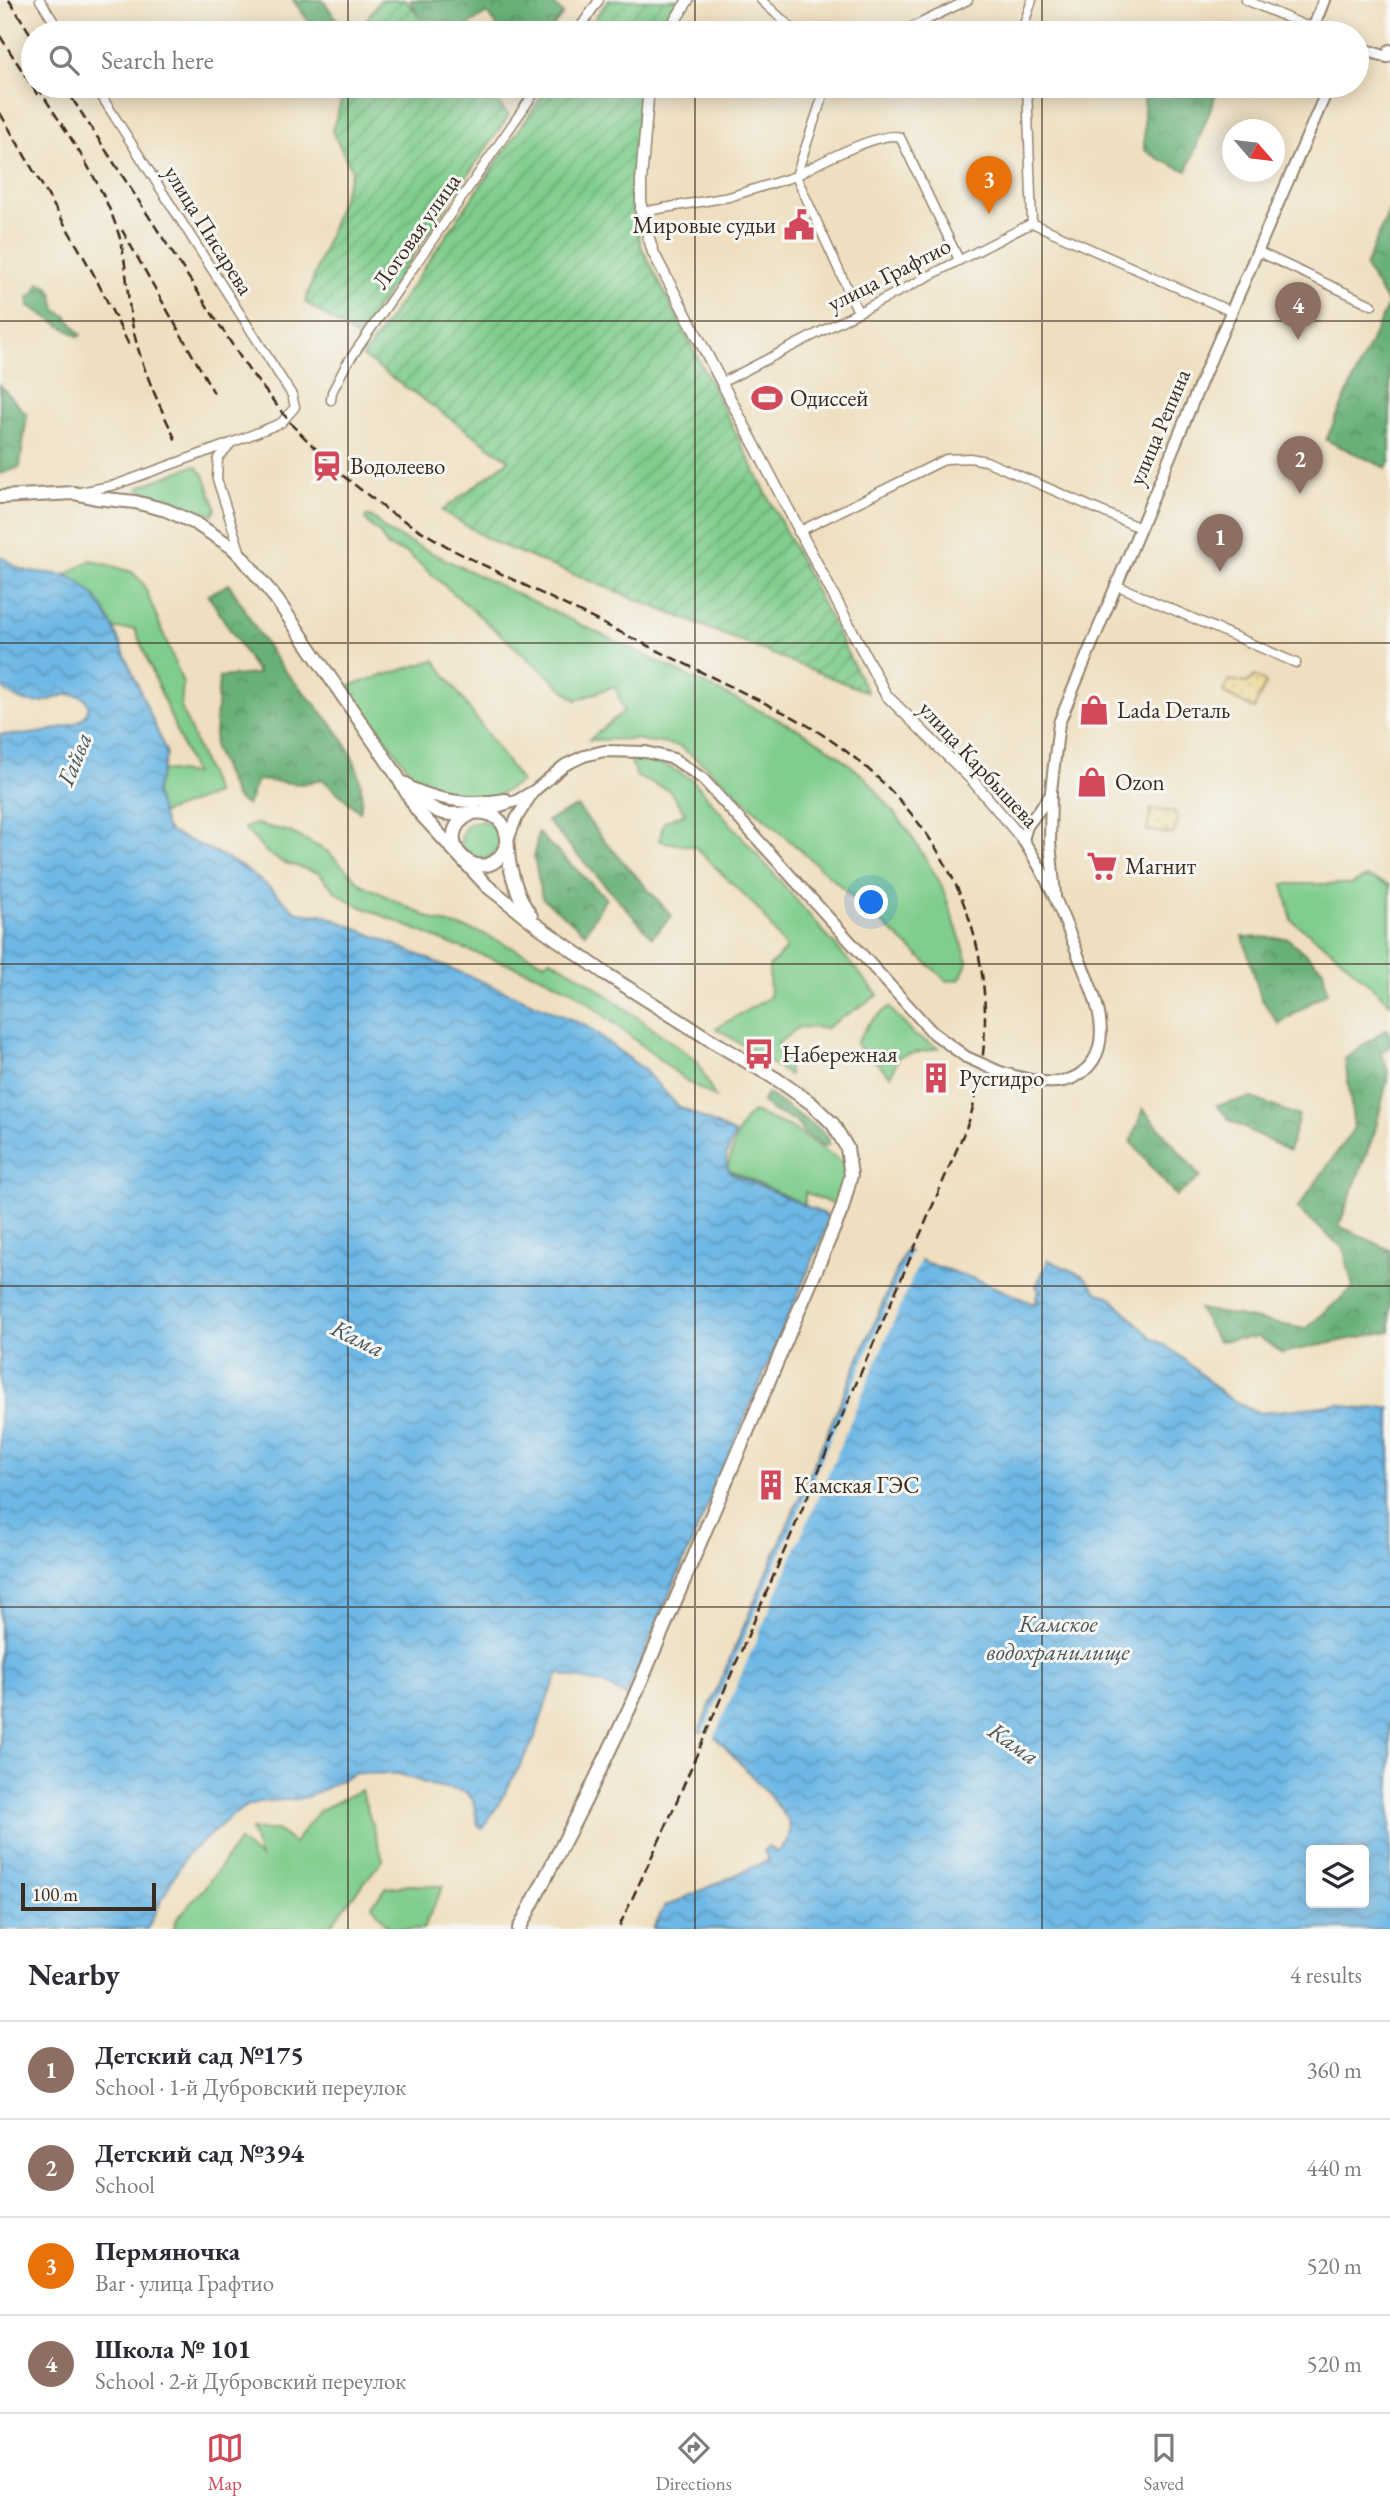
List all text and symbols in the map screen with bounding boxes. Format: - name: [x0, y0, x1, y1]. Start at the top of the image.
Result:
- search box: [21, 21, 1369, 98]
- icon: search: [45, 41, 83, 79]
- text: Search here: [101, 43, 214, 77]
- north arrow: [1222, 119, 1285, 182]
- pin: 3: [966, 156, 1012, 214]
- street label: улица Писарева: [157, 159, 261, 301]
- street label: Логовая улица: [365, 167, 467, 295]
- public building icon: Мировые судьи: [782, 208, 816, 242]
- place label: Мировые судьи: [632, 210, 776, 240]
- street label: улица Графтио: [822, 230, 956, 318]
- pin: 4: [1275, 282, 1321, 340]
- street label: улица Репина: [1121, 363, 1197, 490]
- sports icon: Одиссей: [750, 381, 784, 415]
- place label: Одиссей: [790, 383, 869, 413]
- pin: 2: [1277, 436, 1323, 494]
- station icon: Водолеево: [310, 449, 344, 483]
- place label: Водолеево: [350, 451, 446, 481]
- pin: 1: [1197, 514, 1243, 572]
- shop icon: Lada Dеталь: [1077, 693, 1111, 727]
- street label: улица Карбышева: [912, 694, 1046, 835]
- place label: Lada Dеталь: [1117, 695, 1230, 725]
- water label: Гайва: [49, 728, 99, 791]
- shop icon: Ozon: [1075, 765, 1109, 799]
- place label: Ozon: [1115, 767, 1165, 797]
- supermarket icon: Магнит: [1085, 849, 1119, 883]
- place label: Магнит: [1125, 851, 1197, 881]
- your location: [854, 885, 888, 919]
- bus stop icon: Набережная: [742, 1037, 776, 1071]
- place label: Набережная: [782, 1039, 897, 1069]
- building icon: Русгидро: [919, 1061, 953, 1095]
- place label: Русгидро: [959, 1063, 1044, 1093]
- water label: Кама: [326, 1312, 390, 1364]
- building icon: Камская ГЭС: [754, 1468, 788, 1502]
- place label: Камская ГЭС: [794, 1470, 920, 1500]
- water label: Камское водохранилище: [987, 1608, 1130, 1667]
- water label: Кама: [982, 1714, 1045, 1772]
- map controls: [1306, 1845, 1369, 1908]
- button: layers: [1306, 1845, 1369, 1908]
- scale bar: [21, 1880, 156, 1912]
- text: 100 m: [32, 1882, 78, 1907]
- text: Nearby: [28, 1955, 120, 1994]
- text: 4 results: [1290, 1960, 1362, 1990]
- text: Детский сад №175: [95, 2038, 304, 2072]
- text: 1: [45, 2055, 57, 2085]
- text: 360 m: [1306, 2055, 1362, 2085]
- text: School · 1-й Дубровский переулок: [95, 2072, 406, 2102]
- text: Детский сад №394: [95, 2136, 304, 2170]
- text: 2: [45, 2153, 57, 2183]
- text: 440 m: [1306, 2153, 1362, 2183]
- text: School: [95, 2170, 155, 2200]
- text: Пермяночка: [95, 2234, 240, 2268]
- text: 3: [45, 2251, 57, 2281]
- text: 520 m: [1306, 2251, 1362, 2281]
- text: Bar · улица Графтио: [95, 2268, 274, 2298]
- text: Школа № 101: [95, 2332, 251, 2366]
- text: 4: [45, 2349, 57, 2379]
- text: 520 m: [1306, 2349, 1362, 2379]
- text: School · 2-й Дубровский переулок: [95, 2366, 406, 2396]
- tab: Map: [206, 2429, 244, 2496]
- tab: Directions: [655, 2429, 732, 2496]
- tab: Saved: [1143, 2429, 1184, 2496]

